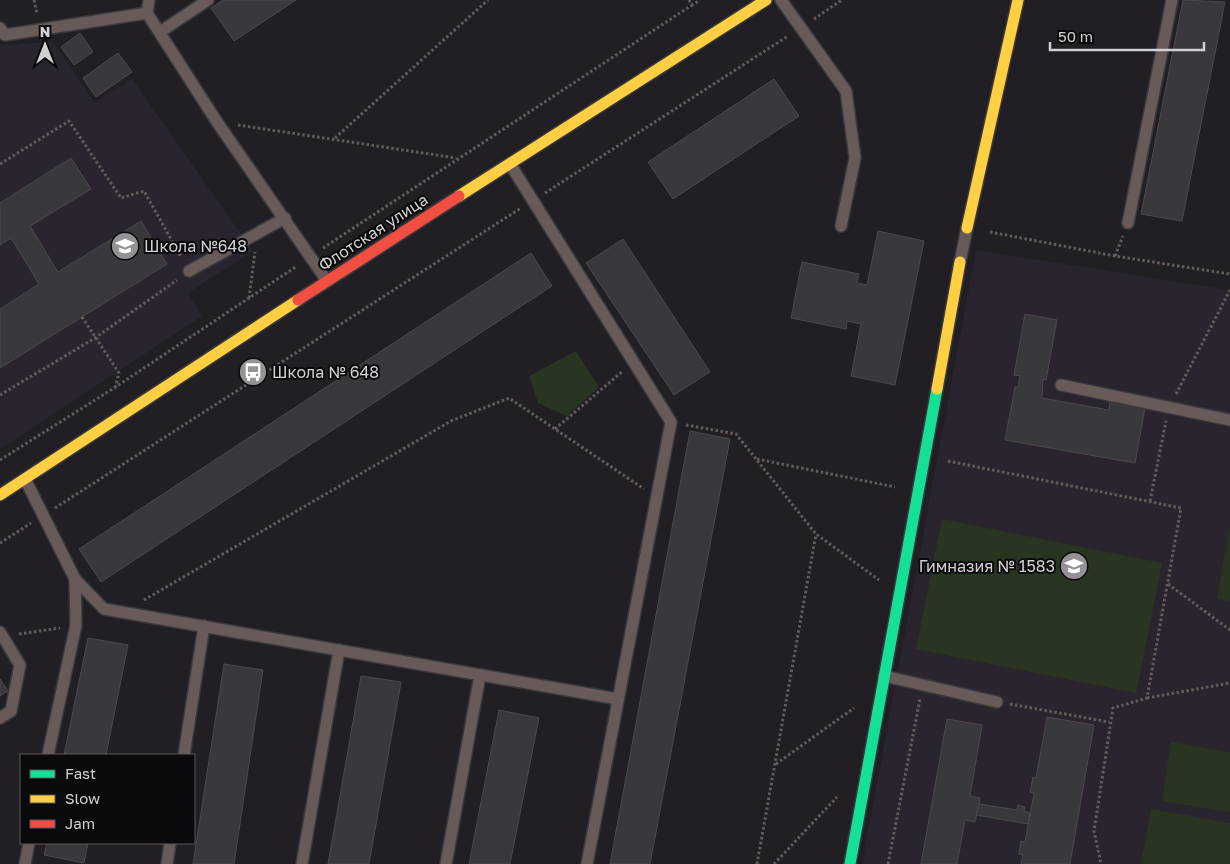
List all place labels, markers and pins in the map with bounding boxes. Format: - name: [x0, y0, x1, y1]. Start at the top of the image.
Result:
- school or university icon: Школа №648: [110, 231, 140, 261]
- place label: Школа №648: [144, 236, 247, 256]
- bus stop icon: Школа № 648: [238, 357, 268, 387]
- place label: Школа № 648: [272, 362, 379, 382]
- school or university icon: Гимназия № 1583: [1059, 551, 1089, 581]
- place label: Гимназия № 1583: [919, 556, 1055, 576]

